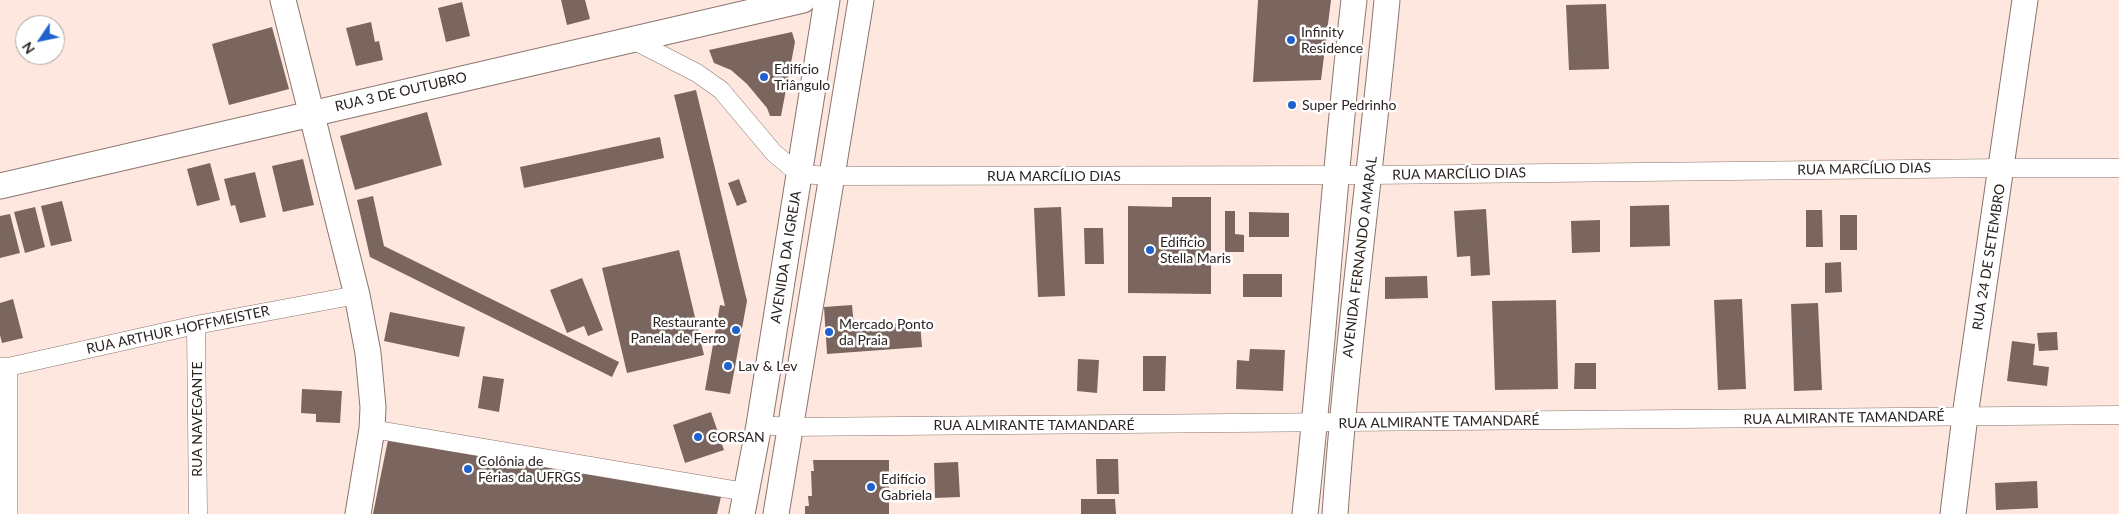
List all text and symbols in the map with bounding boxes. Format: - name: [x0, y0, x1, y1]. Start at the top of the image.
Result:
- north arrow: [15, 15, 65, 65]
- place label: Infinity Residence: [1301, 24, 1363, 56]
- marker: Infinity Residence: [1285, 34, 1297, 46]
- text: N: [18, 39, 38, 57]
- place label: Edifício Triângulo: [774, 61, 830, 94]
- street label: RUA 3 DE OUTUBRO: [333, 69, 469, 115]
- marker: Edifício Triângulo: [758, 71, 770, 83]
- place label: Super Pedrinho: [1302, 97, 1396, 113]
- marker: Super Pedrinho: [1286, 99, 1298, 111]
- street label: AVENIDA FERNANDO AMARAL: [1339, 155, 1381, 359]
- street label: RUA MARCÍLIO DIAS: [1797, 159, 1931, 179]
- street label: RUA MARCÍLIO DIAS: [1392, 164, 1526, 184]
- street label: RUA MARCÍLIO DIAS: [987, 168, 1121, 184]
- street label: RUA 24 DE SETEMBRO: [1969, 183, 2009, 331]
- street label: AVENIDA DA IGREJA: [767, 189, 805, 325]
- place label: Edifício Stella Maris: [1160, 234, 1231, 266]
- marker: Edifício Stella Maris: [1144, 244, 1156, 256]
- street label: RUA ARTHUR HOFFMEISTER: [85, 302, 271, 358]
- place label: Restaurante Panela de Ferro: [630, 314, 726, 347]
- place label: Mercado Ponto da Praia: [839, 316, 934, 348]
- marker: Restaurante Panela de Ferro: [730, 324, 742, 336]
- marker: Mercado Ponto da Praia: [823, 326, 835, 338]
- place label: Lav & Lev: [738, 358, 797, 374]
- marker: Lav & Lev: [722, 360, 734, 372]
- street label: RUA NAVEGANTE: [189, 361, 205, 477]
- street label: RUA ALMIRANTE TAMANDARÉ: [1743, 408, 1945, 428]
- street label: RUA ALMIRANTE TAMANDARÉ: [1338, 412, 1540, 432]
- street label: RUA ALMIRANTE TAMANDARÉ: [934, 417, 1134, 433]
- place label: CORSAN: [708, 429, 765, 445]
- marker: CORSAN: [692, 431, 704, 443]
- place label: Colônia de Férias da UFRGS: [478, 453, 581, 486]
- marker: Colônia de Férias da UFRGS: [462, 463, 474, 475]
- place label: Edifício Gabriela: [881, 471, 932, 504]
- marker: Edifício Gabriela: [865, 481, 877, 493]

